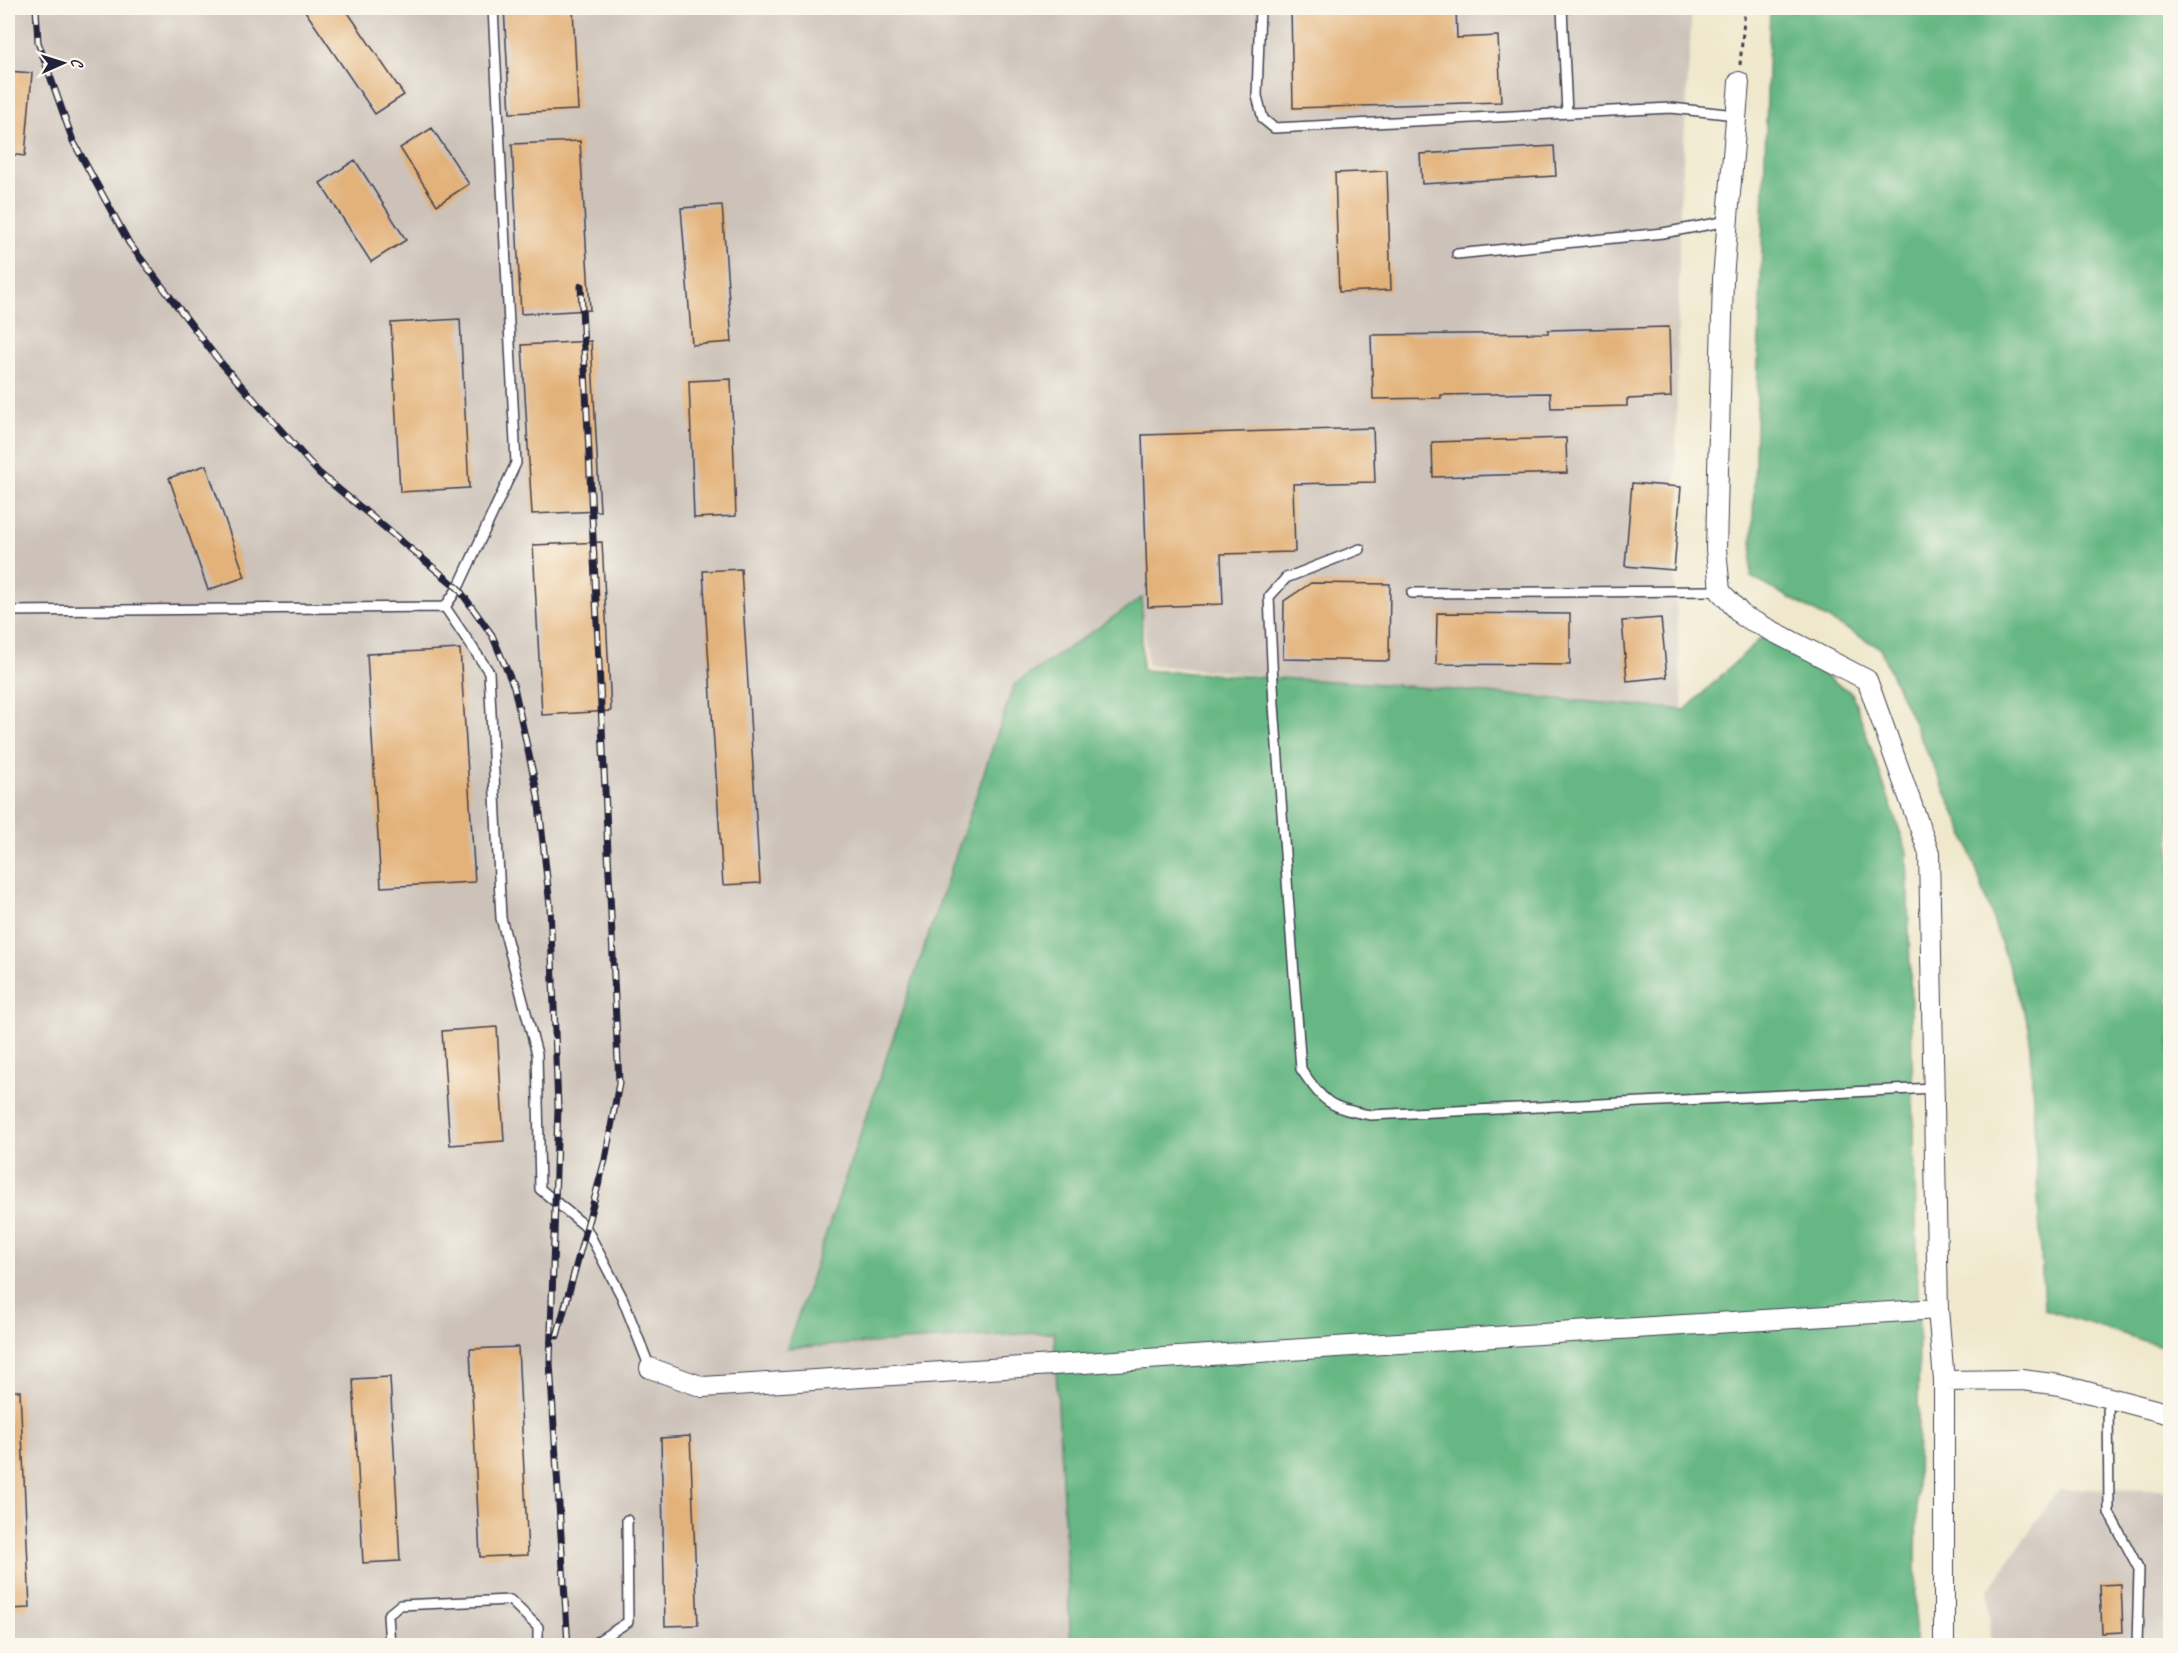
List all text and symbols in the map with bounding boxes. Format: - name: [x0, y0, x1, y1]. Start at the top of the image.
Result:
- north arrow: [33, 33, 93, 93]
- text: С: [67, 58, 87, 69]

